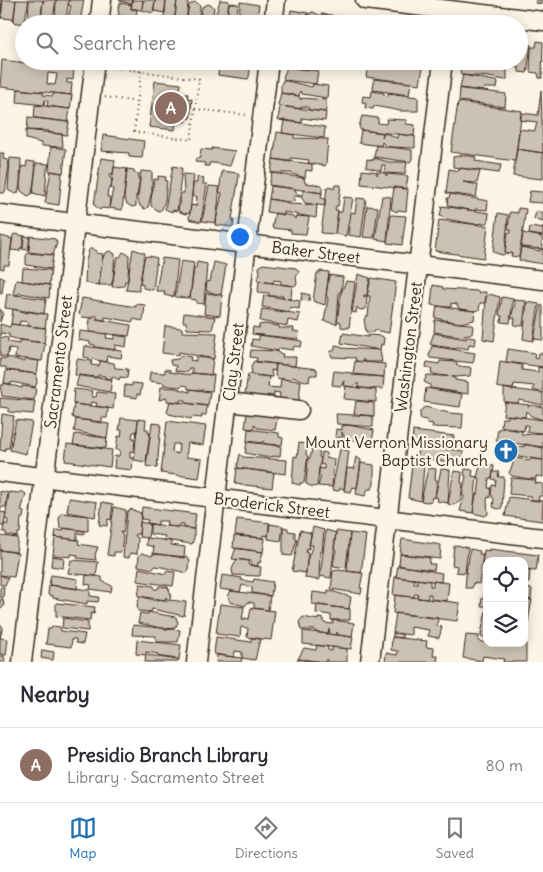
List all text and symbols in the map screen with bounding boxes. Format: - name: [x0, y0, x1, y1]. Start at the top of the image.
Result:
- search box: [15, 15, 528, 70]
- icon: search: [33, 29, 61, 57]
- text: Search here: [73, 31, 176, 55]
- pin: A: [155, 89, 187, 127]
- your location: [227, 224, 253, 250]
- street label: Baker Street: [270, 237, 362, 267]
- street label: Washington Street: [390, 280, 426, 414]
- street label: Sacramento Street: [40, 294, 76, 430]
- street label: Clay Street: [218, 321, 248, 402]
- place label: Mount Vernon Missionary Baptist Church: [305, 432, 488, 470]
- church icon: Mount Vernon Missionary Baptist Church: [493, 438, 519, 464]
- street label: Broderick Street: [213, 488, 332, 522]
- map controls: [483, 557, 528, 647]
- button: locate: [483, 557, 528, 602]
- button: layers: [483, 602, 528, 647]
- text: Nearby: [20, 681, 90, 708]
- text: Presidio Branch Library: [67, 743, 268, 767]
- text: A: [31, 755, 41, 775]
- text: 80 m: [485, 755, 523, 775]
- text: Library · Sacramento Street: [67, 767, 265, 787]
- tab: Map: [69, 814, 97, 862]
- tab: Directions: [235, 814, 298, 862]
- tab: Saved: [436, 814, 474, 862]

